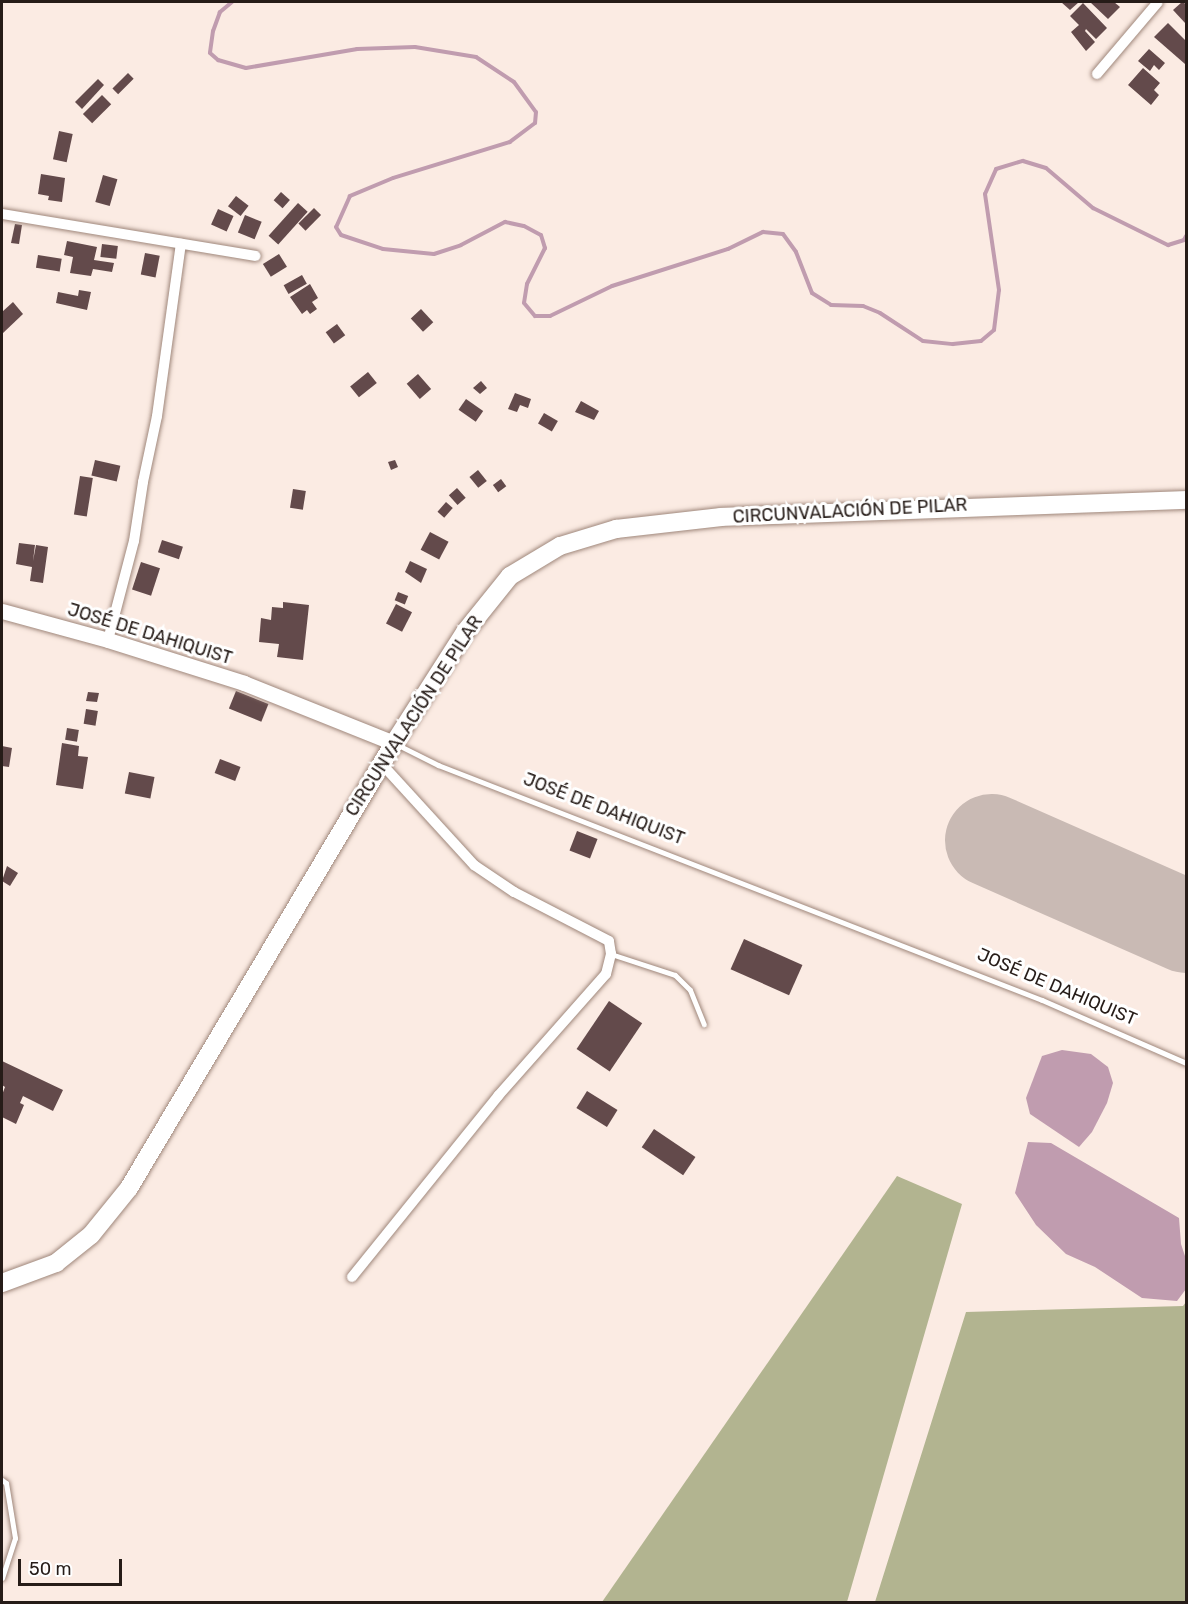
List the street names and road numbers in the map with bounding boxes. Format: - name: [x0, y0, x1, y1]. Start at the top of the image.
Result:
- street label: CIRCUNVALACIÓN DE PILAR: [732, 494, 968, 528]
- street label: JOSÉ DE DAHIQUIST: [65, 599, 235, 669]
- street label: CIRCUNVALACIÓN DE PILAR: [341, 612, 487, 820]
- street label: JOSÉ DE DAHIQUIST: [520, 768, 688, 850]
- street label: JOSÉ DE DAHIQUIST: [974, 944, 1140, 1030]

